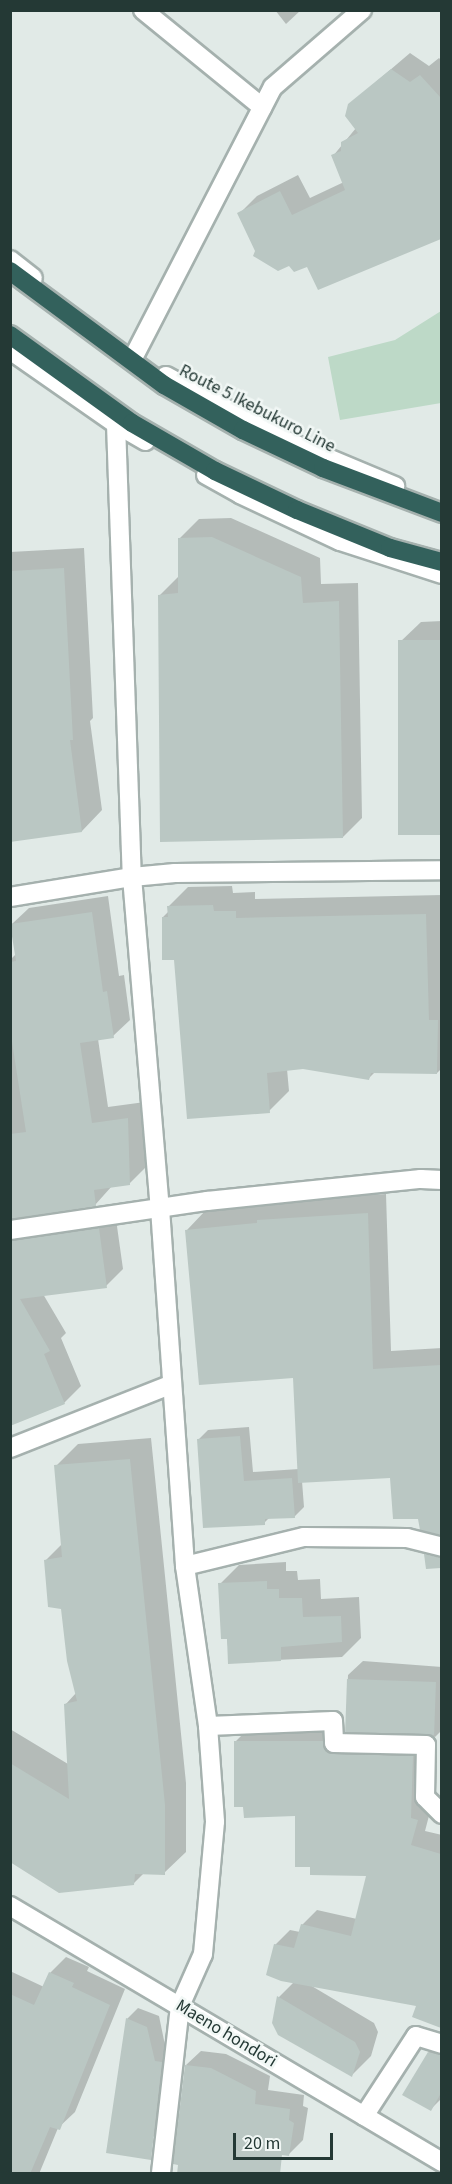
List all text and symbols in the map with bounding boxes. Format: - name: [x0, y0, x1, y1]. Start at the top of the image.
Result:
- street label: Route 5 Ikebukuro Line: [175, 360, 339, 458]
- street label: Maeno hondori: [172, 1995, 280, 2073]
- scale bar: [236, 2121, 336, 2159]
- text: 20 m: [244, 2131, 280, 2156]

